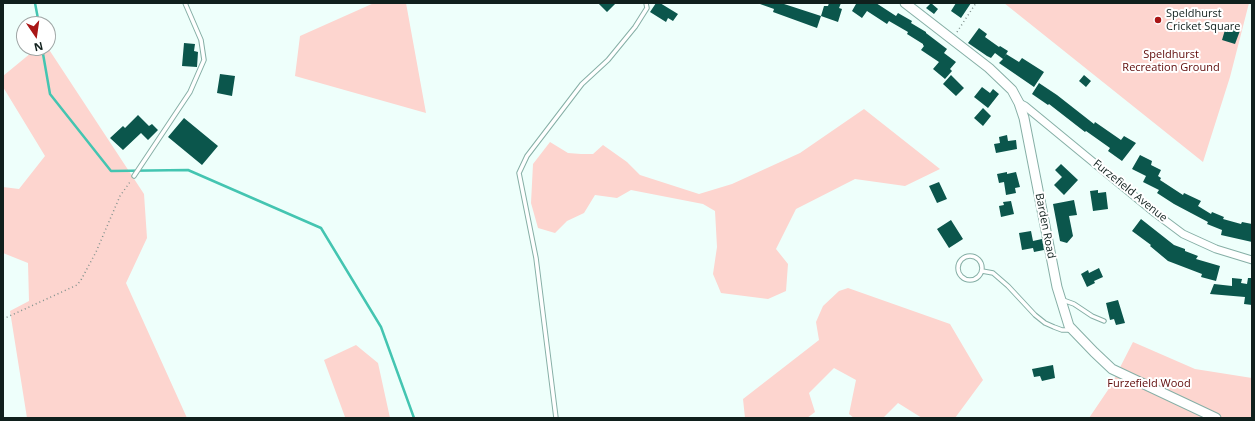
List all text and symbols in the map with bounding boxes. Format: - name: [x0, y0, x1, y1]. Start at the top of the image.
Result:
- place label: Speldhurst Cricket Square: [1166, 7, 1240, 33]
- marker: Speldhurst Cricket Square: [1153, 15, 1163, 25]
- north arrow: [16, 16, 56, 56]
- text: N: [33, 39, 45, 56]
- park label: Speldhurst Recreation Ground: [1122, 48, 1220, 74]
- street label: Furzefield Avenue: [1090, 157, 1170, 225]
- street label: Barden Road: [1032, 192, 1058, 260]
- park label: Furzefield Wood: [1107, 377, 1191, 391]

